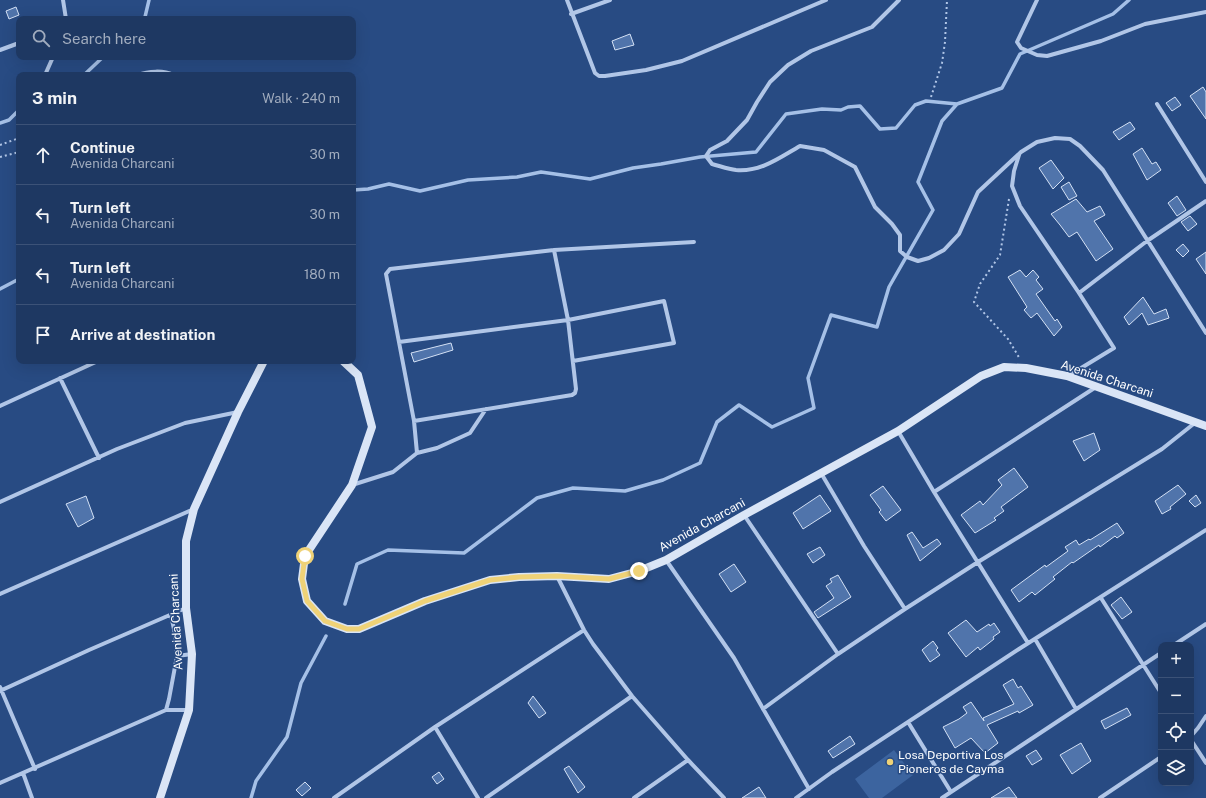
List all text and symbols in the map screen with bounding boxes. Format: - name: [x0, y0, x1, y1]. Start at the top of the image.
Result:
- search box: [16, 16, 356, 60]
- icon: search: [30, 27, 52, 49]
- text: Search here: [62, 30, 146, 47]
- text: 3 min: [32, 88, 77, 108]
- text: Walk · 240 m: [262, 91, 340, 106]
- text: Continue: [70, 139, 135, 156]
- icon: ahead: [32, 144, 54, 166]
- text: 30 m: [310, 147, 340, 162]
- text: Avenida Charcani: [70, 156, 175, 171]
- text: Turn left: [70, 199, 131, 216]
- icon: left: [32, 204, 54, 226]
- text: 30 m: [310, 207, 340, 222]
- text: Avenida Charcani: [70, 216, 175, 231]
- text: Turn left: [70, 259, 131, 276]
- icon: left: [32, 264, 54, 286]
- text: 180 m: [304, 267, 340, 282]
- text: Avenida Charcani: [70, 276, 175, 291]
- icon: arrive: [32, 324, 54, 346]
- text: Arrive at destination: [70, 326, 215, 343]
- street label: Avenida Charcani: [1059, 357, 1155, 401]
- street label: Avenida Charcani: [656, 495, 748, 555]
- route start: [296, 547, 314, 565]
- route end: [630, 562, 648, 580]
- street label: Avenida Charcani: [166, 573, 186, 671]
- map controls: [1158, 642, 1194, 786]
- button: +: [1158, 642, 1194, 678]
- button: −: [1158, 678, 1194, 714]
- button: locate: [1158, 714, 1194, 750]
- place label: Losa Deportiva Los Pioneros de Cayma: [898, 748, 1004, 776]
- button: layers: [1158, 750, 1194, 786]
- marker: Losa Deportiva Los Pioneros de Cayma: [885, 757, 895, 767]

